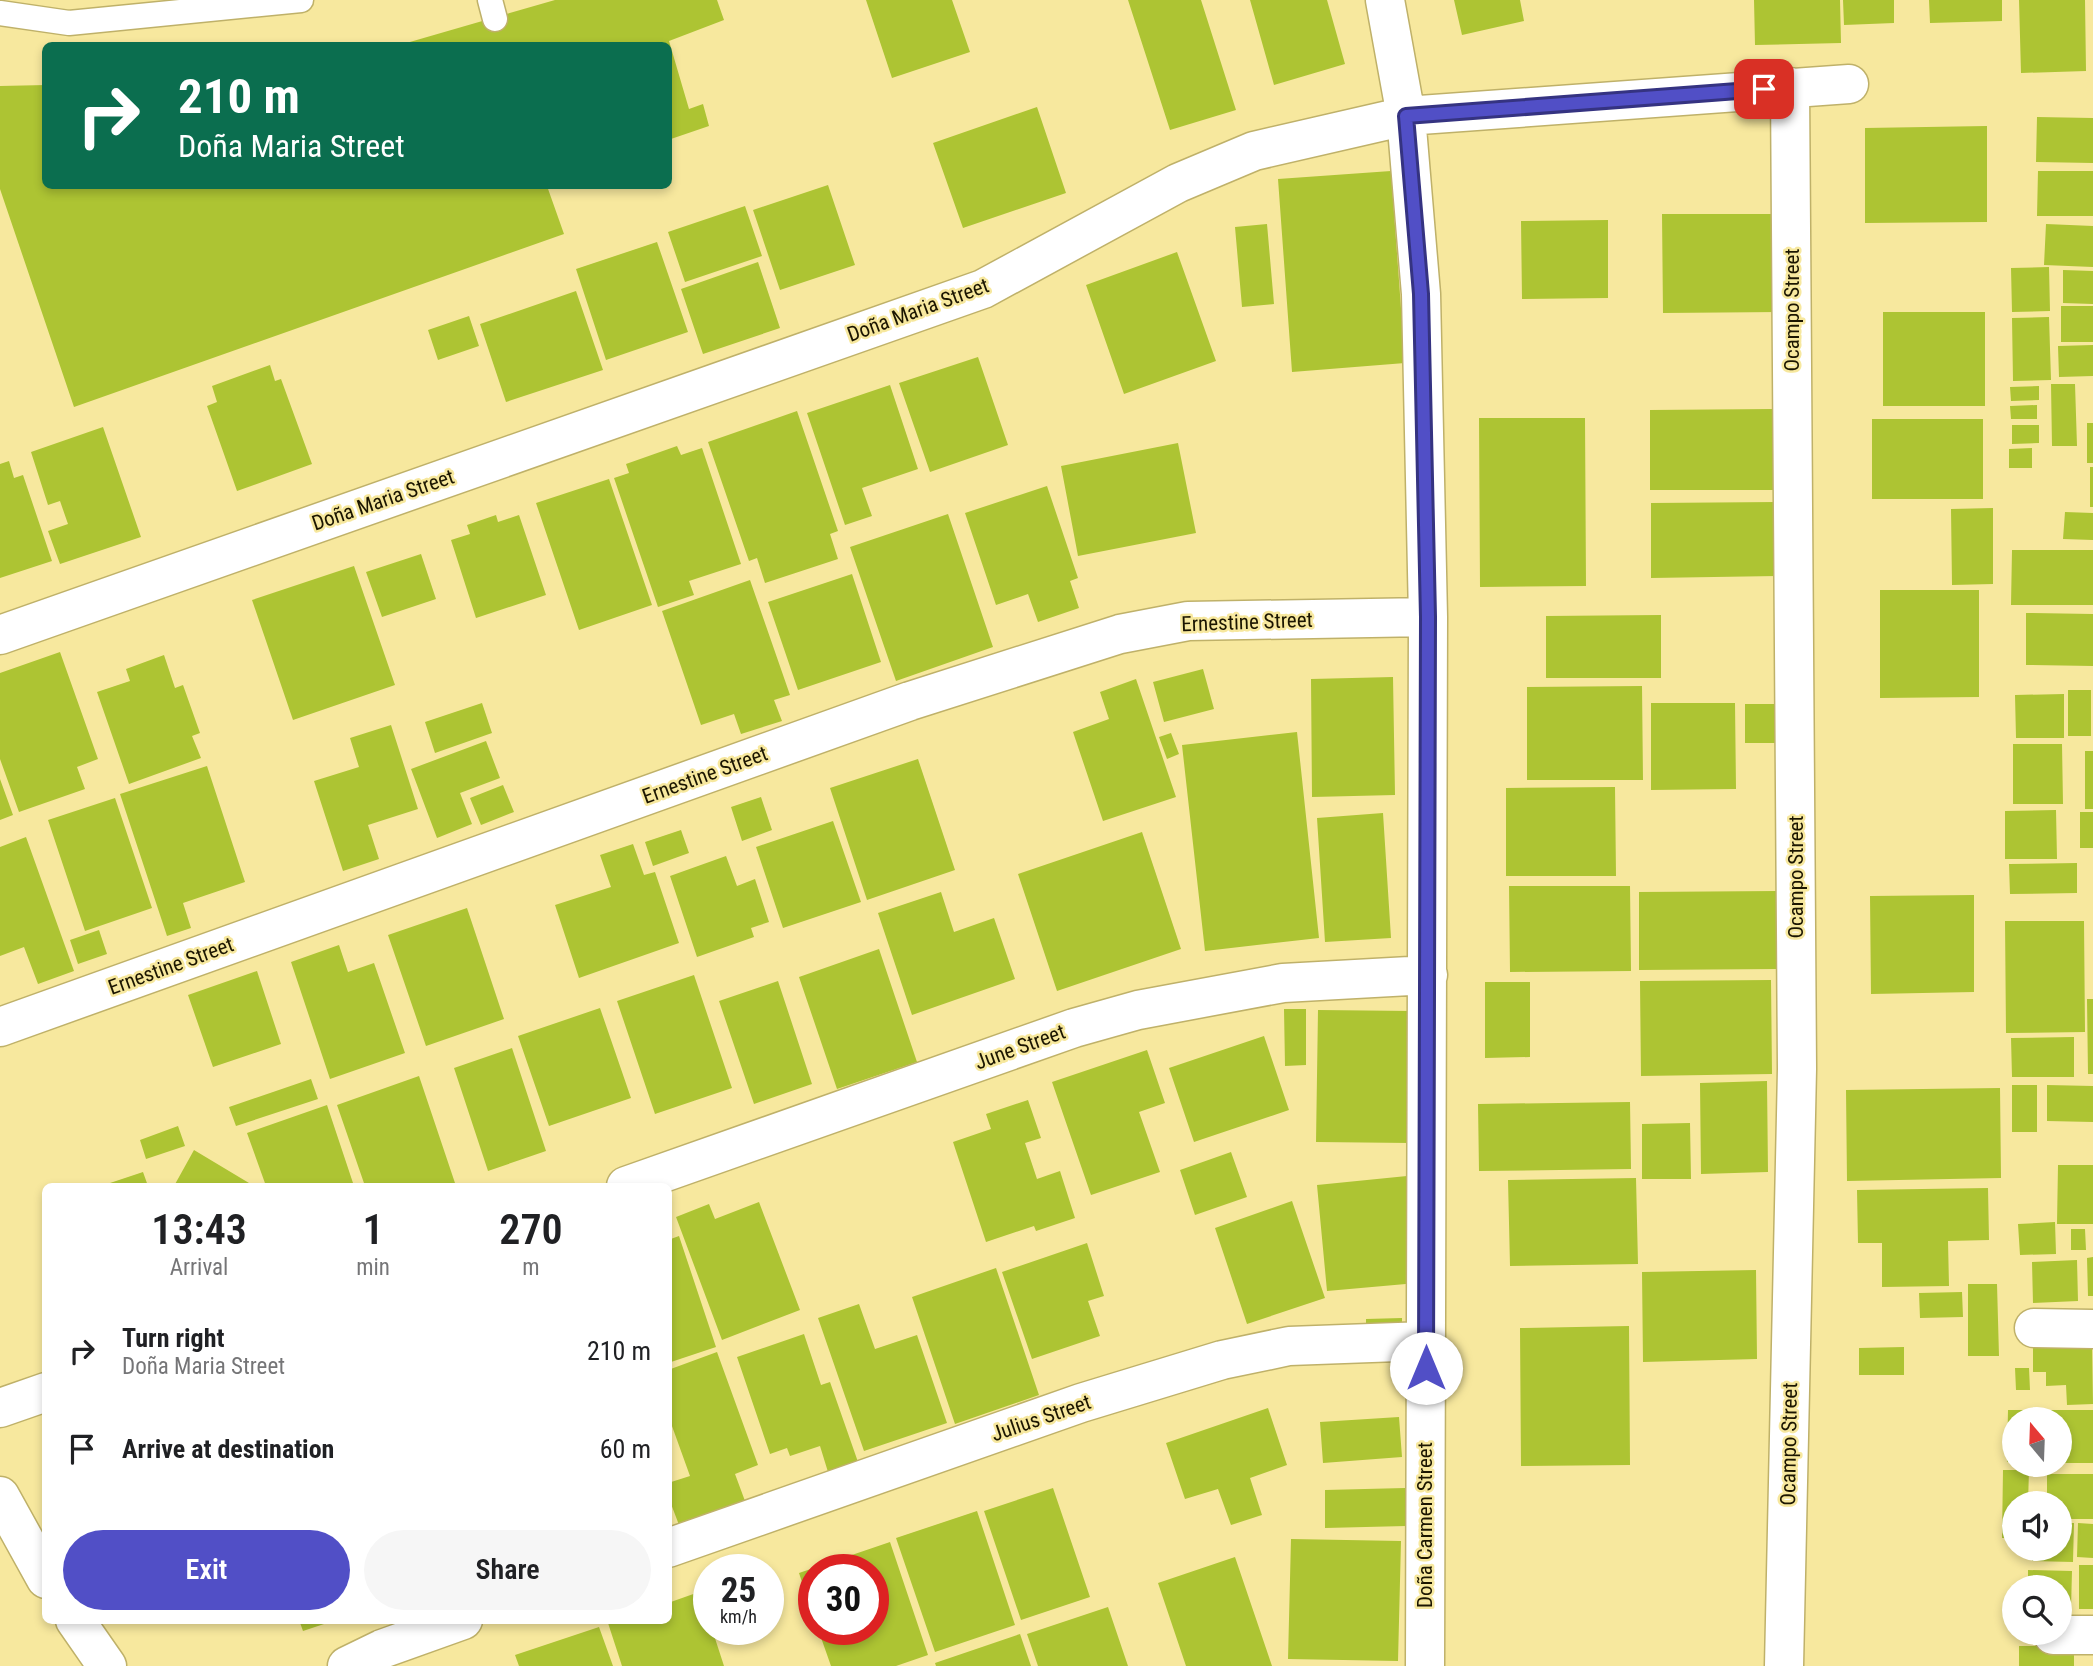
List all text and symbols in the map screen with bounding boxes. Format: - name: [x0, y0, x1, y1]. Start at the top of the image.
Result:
- pin: [1734, 59, 1794, 119]
- text: 210 m: [178, 68, 300, 125]
- icon: right: [63, 70, 154, 161]
- icon: arrive: [1745, 70, 1783, 108]
- text: Doña Maria Street: [178, 127, 405, 165]
- street label: Ocampo Street: [1780, 248, 1804, 372]
- street label: Doña Maria Street: [844, 273, 992, 347]
- street label: Doña Maria Street: [309, 464, 457, 536]
- street label: Ernestine Street: [1181, 608, 1313, 636]
- street label: Ernestine Street: [639, 741, 771, 809]
- street label: Ocampo Street: [1784, 815, 1808, 939]
- street label: Ernestine Street: [105, 932, 237, 1000]
- street label: June Street: [972, 1020, 1068, 1074]
- text: 13:43: [151, 1205, 247, 1254]
- text: 1: [363, 1205, 384, 1254]
- text: 270: [499, 1205, 563, 1254]
- text: Arrival: [170, 1254, 228, 1281]
- text: min: [356, 1254, 390, 1281]
- text: m: [522, 1254, 540, 1281]
- text: Turn right: [122, 1323, 224, 1353]
- position arrow: [1389, 1331, 1463, 1405]
- icon: right: [63, 1332, 101, 1370]
- text: 210 m: [587, 1336, 651, 1366]
- text: Doña Maria Street: [122, 1353, 285, 1380]
- street label: Ocampo Street: [1776, 1382, 1802, 1506]
- street label: Julius Street: [988, 1390, 1094, 1446]
- north arrow: [2002, 1407, 2072, 1477]
- map controls: [2002, 1407, 2072, 1645]
- icon: arrive: [63, 1430, 101, 1468]
- text: Arrive at destination: [122, 1434, 334, 1464]
- text: 60 m: [600, 1434, 651, 1464]
- street label: Doña Carmen Street: [1413, 1442, 1437, 1608]
- button: sound: [2002, 1491, 2072, 1561]
- button: Exit: [63, 1530, 350, 1610]
- button: Share: [364, 1530, 651, 1610]
- speed limit sign: 30: [798, 1554, 889, 1645]
- text: 25: [721, 1570, 756, 1611]
- button: search: [2002, 1575, 2072, 1645]
- text: km/h: [720, 1606, 757, 1627]

